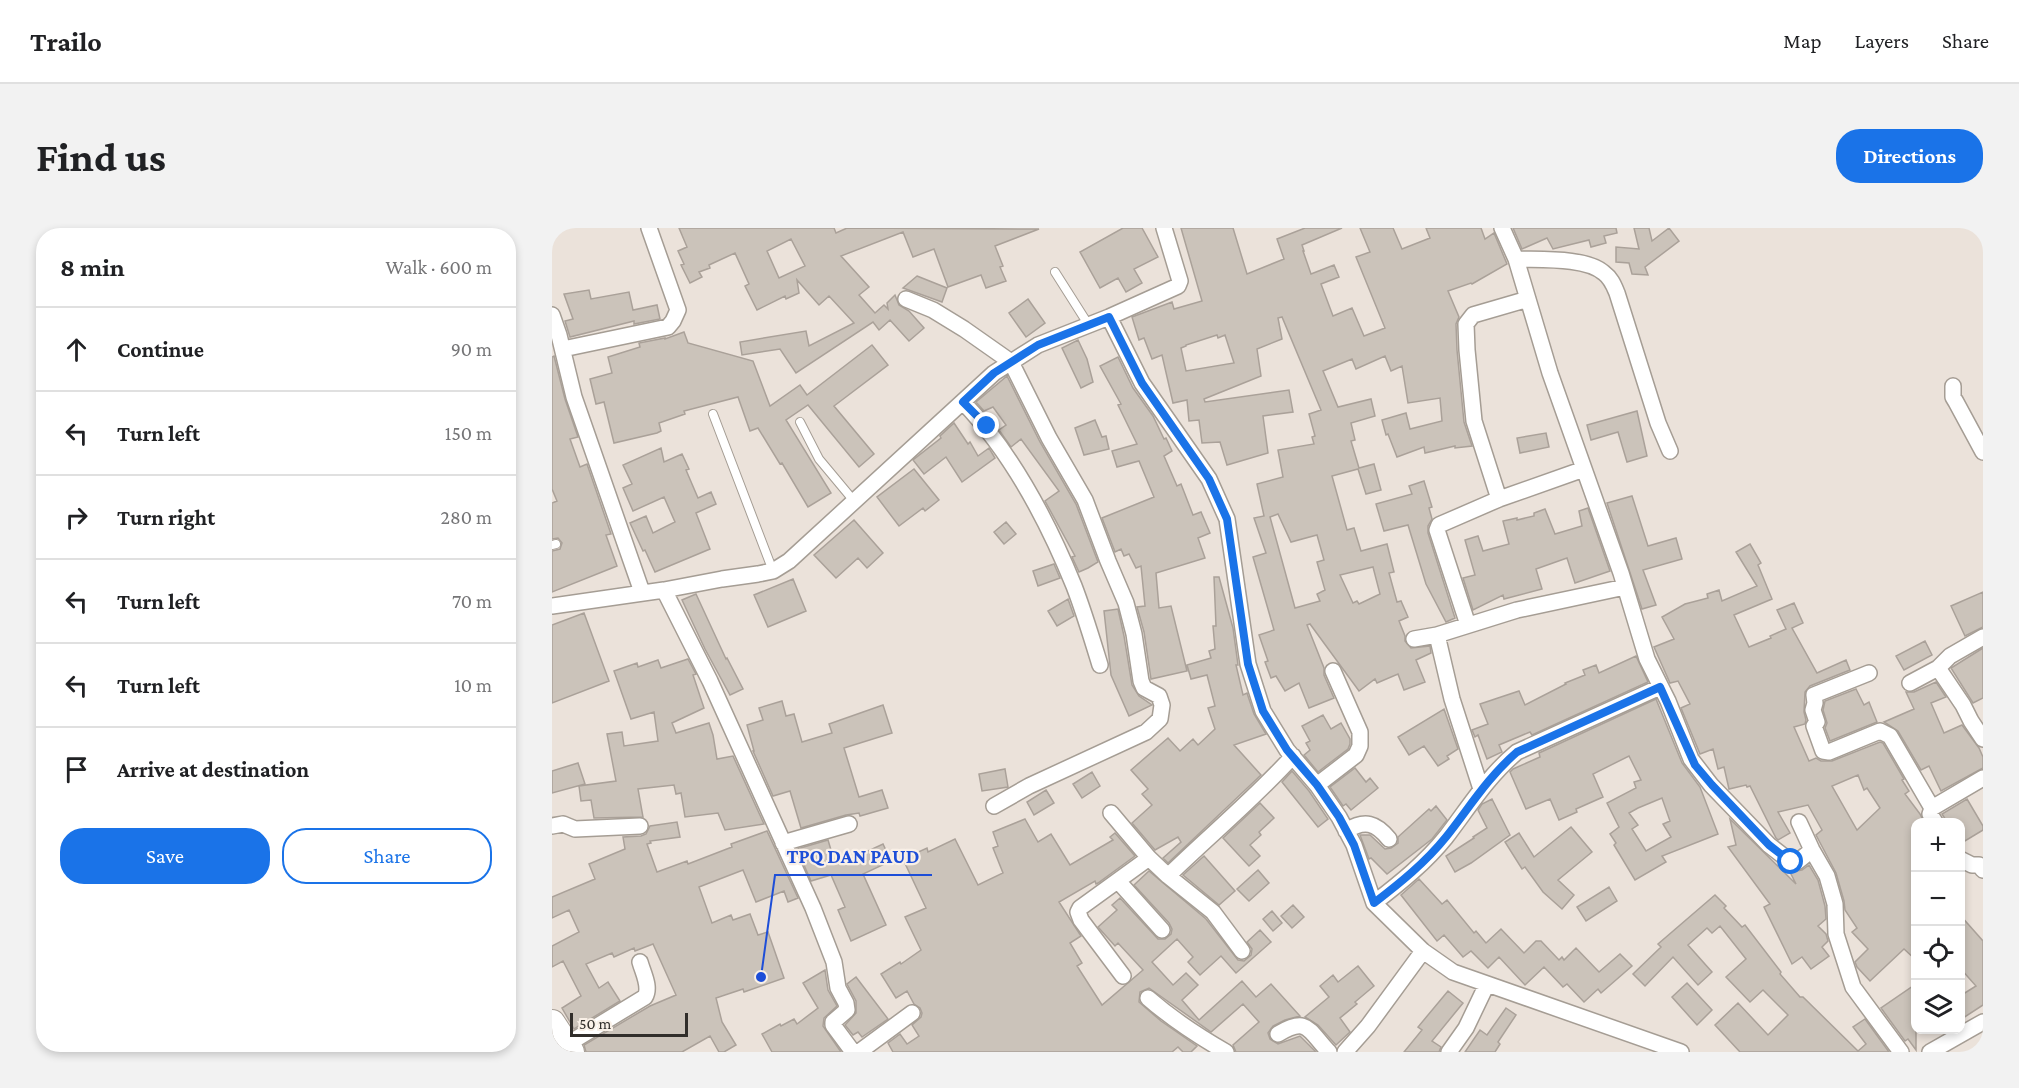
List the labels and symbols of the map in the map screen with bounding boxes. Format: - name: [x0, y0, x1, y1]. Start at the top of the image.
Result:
- route end: [973, 412, 999, 438]
- callout: TPQ DAN PAUD: [775, 837, 932, 875]
- text: TPQ DAN PAUD: [786, 845, 920, 867]
- route start: [1777, 848, 1803, 874]
- scale bar: [570, 1010, 688, 1038]

